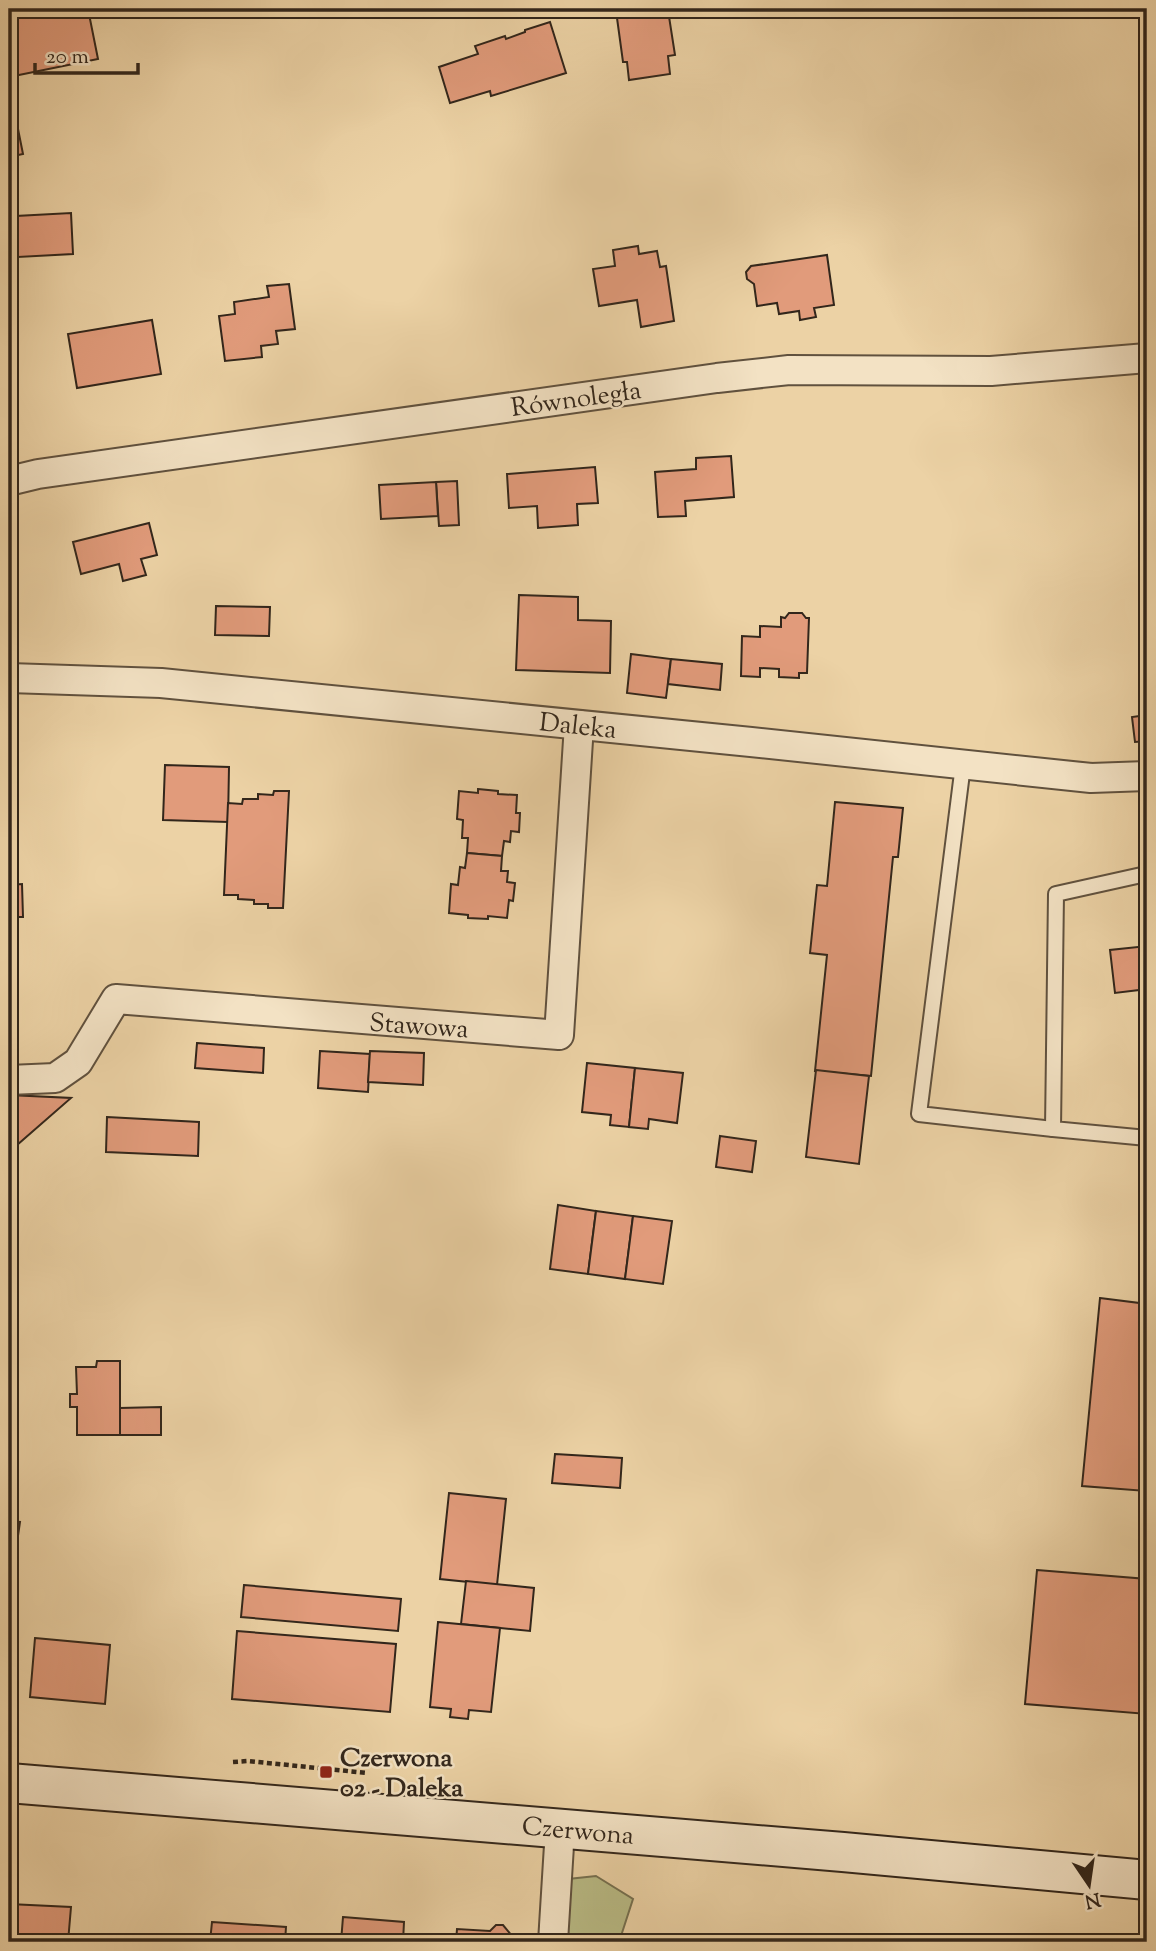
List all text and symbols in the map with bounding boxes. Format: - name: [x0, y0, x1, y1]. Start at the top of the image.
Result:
- scale bar: [35, 32, 138, 76]
- text: 20 m: [46, 43, 89, 73]
- street label: Równoległa: [509, 373, 644, 428]
- street label: Daleka: [537, 705, 618, 750]
- street label: Stawowa: [368, 1006, 470, 1049]
- place label: Czerwona 02 - Daleka: [340, 1741, 463, 1808]
- marker: Czerwona 02 - Daleka: [318, 1764, 334, 1780]
- street label: Czerwona: [520, 1809, 635, 1856]
- north arrow: [1054, 1850, 1124, 1920]
- text: N: [1082, 1884, 1103, 1914]

